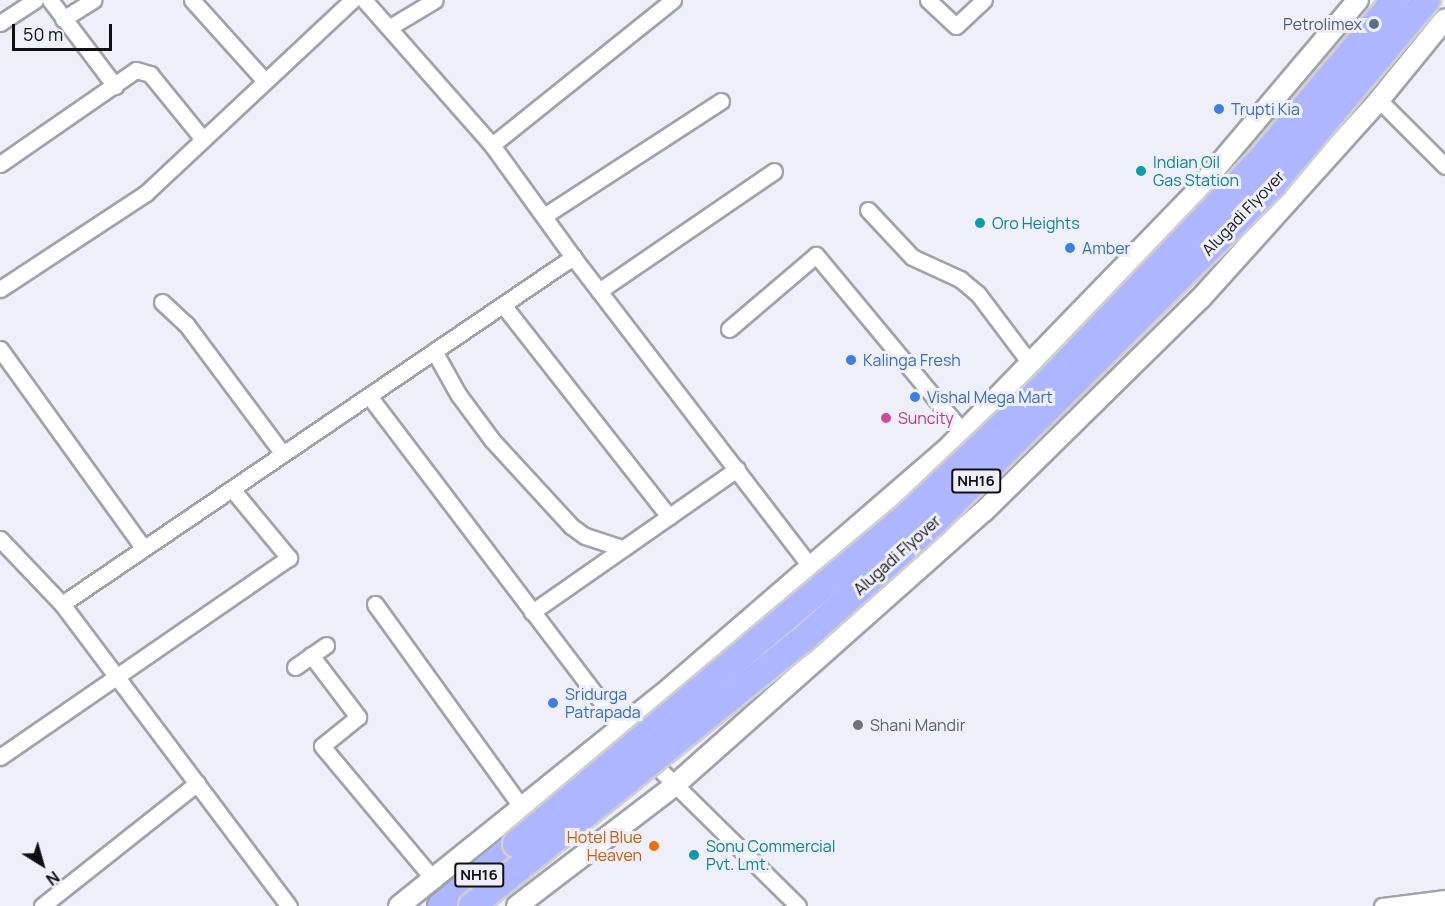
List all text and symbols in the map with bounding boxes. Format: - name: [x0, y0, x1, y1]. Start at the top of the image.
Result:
- scale bar: [15, 12, 116, 50]
- place label: Petrolimex: [1283, 14, 1362, 34]
- marker: Petrolimex: [1367, 17, 1381, 31]
- text: 50 m: [23, 22, 63, 46]
- place label: Trupti Kia: [1231, 99, 1300, 119]
- marker: Trupti Kia: [1212, 102, 1226, 116]
- place label: Indian Oil Gas Station: [1153, 152, 1239, 190]
- marker: Indian Oil Gas Station: [1134, 164, 1148, 178]
- street label: Alugadi Flyover: [1198, 167, 1288, 259]
- place label: Oro Heights: [992, 213, 1080, 233]
- marker: Oro Heights: [973, 216, 987, 230]
- place label: Amber: [1082, 238, 1130, 258]
- marker: Amber: [1063, 241, 1077, 255]
- place label: Kalinga Fresh: [863, 350, 961, 370]
- marker: Kalinga Fresh: [844, 353, 858, 367]
- place label: Vishal Mega Mart: [927, 387, 1053, 407]
- marker: Vishal Mega Mart: [908, 390, 922, 404]
- place label: Suncity: [898, 408, 954, 428]
- marker: Suncity: [879, 411, 893, 425]
- road number: NH16: [950, 469, 1002, 493]
- street label: Alugadi Flyover: [850, 511, 944, 599]
- place label: Sridurga Patrapada: [565, 684, 641, 722]
- marker: Sridurga Patrapada: [546, 696, 560, 710]
- place label: Shani Mandir: [870, 715, 965, 735]
- marker: Shani Mandir: [851, 718, 865, 732]
- place label: Hotel Blue Heaven: [567, 827, 642, 865]
- north arrow: [12, 834, 72, 894]
- place label: Sonu Commercial Pvt. Lmt.: [706, 836, 835, 874]
- marker: Hotel Blue Heaven: [647, 839, 661, 853]
- marker: Sonu Commercial Pvt. Lmt.: [687, 848, 701, 862]
- road number: NH16: [454, 863, 504, 887]
- text: N: [42, 866, 64, 891]

